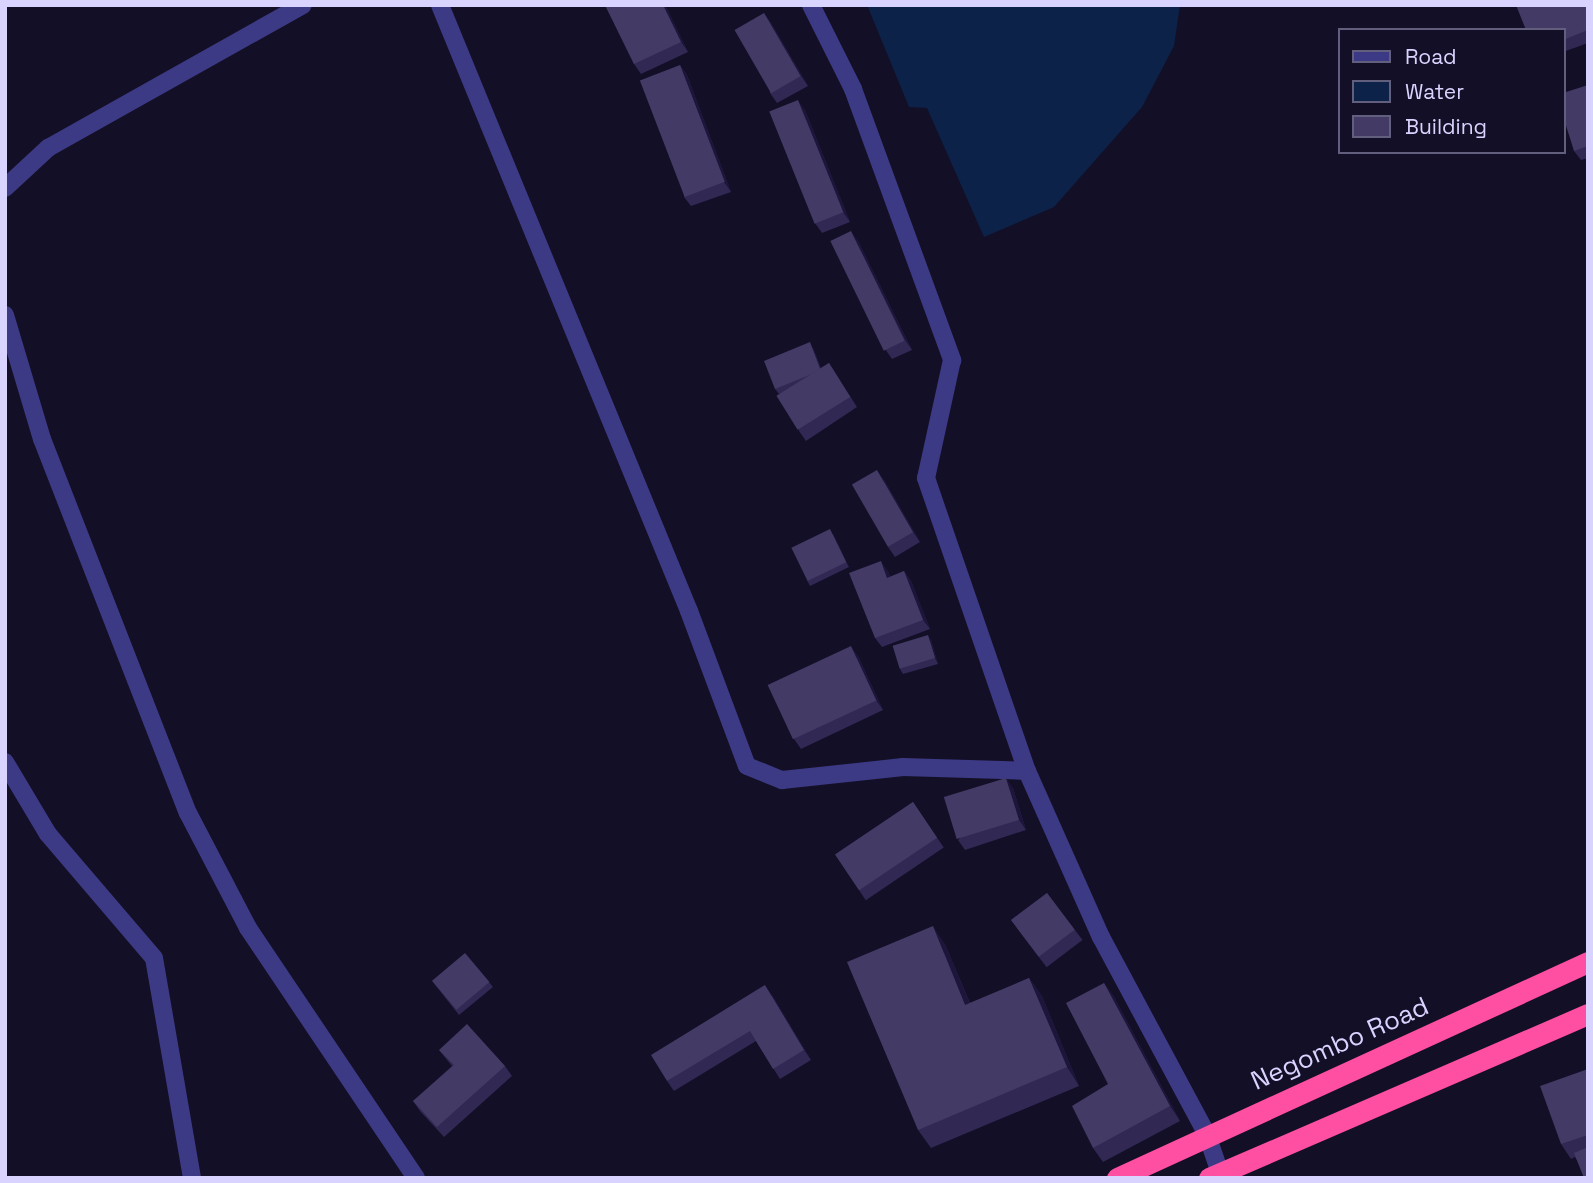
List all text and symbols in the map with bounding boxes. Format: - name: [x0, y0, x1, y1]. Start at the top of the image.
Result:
- legend: [1338, 28, 1565, 154]
- text: Road: [1405, 43, 1457, 70]
- text: Water: [1405, 78, 1464, 105]
- text: Building: [1405, 113, 1487, 140]
- street label: Negombo Road: [1246, 991, 1434, 1097]

